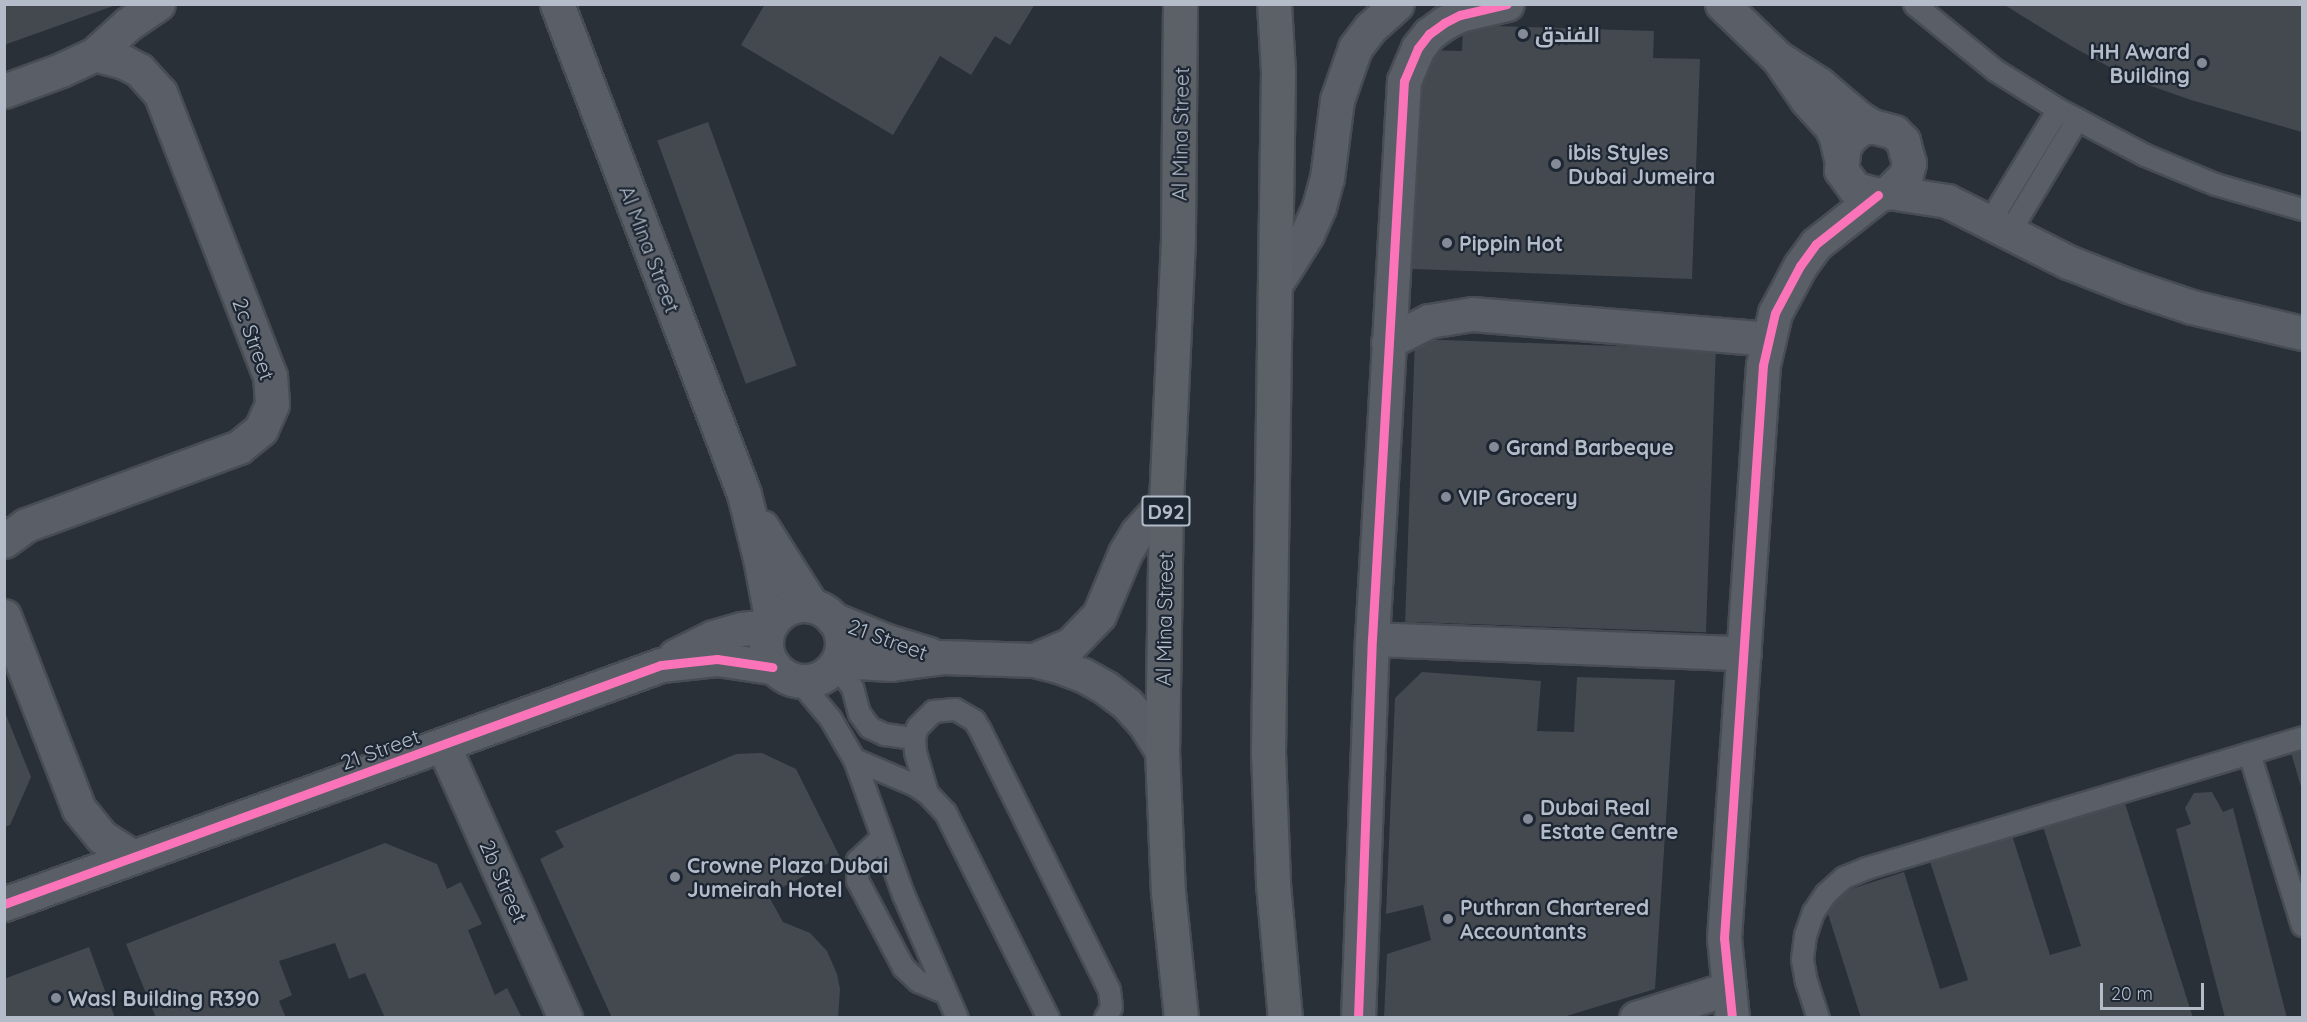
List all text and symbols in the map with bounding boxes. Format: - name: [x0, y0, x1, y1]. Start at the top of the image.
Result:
- place label: الفندق: [1535, 21, 1600, 47]
- marker: الفندق: [1516, 27, 1530, 41]
- place label: HH Award Building: [2089, 38, 2190, 88]
- marker: HH Award Building: [2195, 56, 2209, 70]
- street label: Al Mina Street: [1166, 67, 1194, 201]
- place label: ibis Styles Dubai Jumeira: [1568, 139, 1715, 189]
- marker: ibis Styles Dubai Jumeira: [1549, 157, 1563, 171]
- street label: Al Mina Street: [614, 182, 686, 316]
- place label: Pippin Hot: [1459, 230, 1563, 256]
- marker: Pippin Hot: [1440, 236, 1454, 250]
- street label: 2c Street: [228, 294, 280, 384]
- place label: Grand Barbeque: [1506, 434, 1674, 460]
- marker: Grand Barbeque: [1487, 440, 1501, 454]
- place label: VIP Grocery: [1458, 484, 1578, 510]
- marker: VIP Grocery: [1439, 490, 1453, 504]
- road number: D92: [1140, 494, 1192, 528]
- street label: Al Mina Street: [1150, 552, 1178, 686]
- street label: 21 Street: [845, 613, 931, 665]
- street label: 21 Street: [337, 723, 423, 775]
- place label: Dubai Real Estate Centre: [1540, 794, 1678, 844]
- marker: Dubai Real Estate Centre: [1521, 812, 1535, 826]
- street label: 2b Street: [475, 836, 533, 926]
- place label: Crowne Plaza Dubai Jumeirah Hotel: [687, 852, 888, 902]
- marker: Crowne Plaza Dubai Jumeirah Hotel: [668, 870, 682, 884]
- place label: Puthran Chartered Accountants: [1460, 894, 1649, 944]
- marker: Puthran Chartered Accountants: [1441, 912, 1455, 926]
- scale bar: [2103, 971, 2206, 1009]
- text: 20 m: [2111, 982, 2153, 1005]
- place label: Wasl Building R390: [68, 985, 259, 1011]
- marker: Wasl Building R390: [49, 991, 63, 1005]

